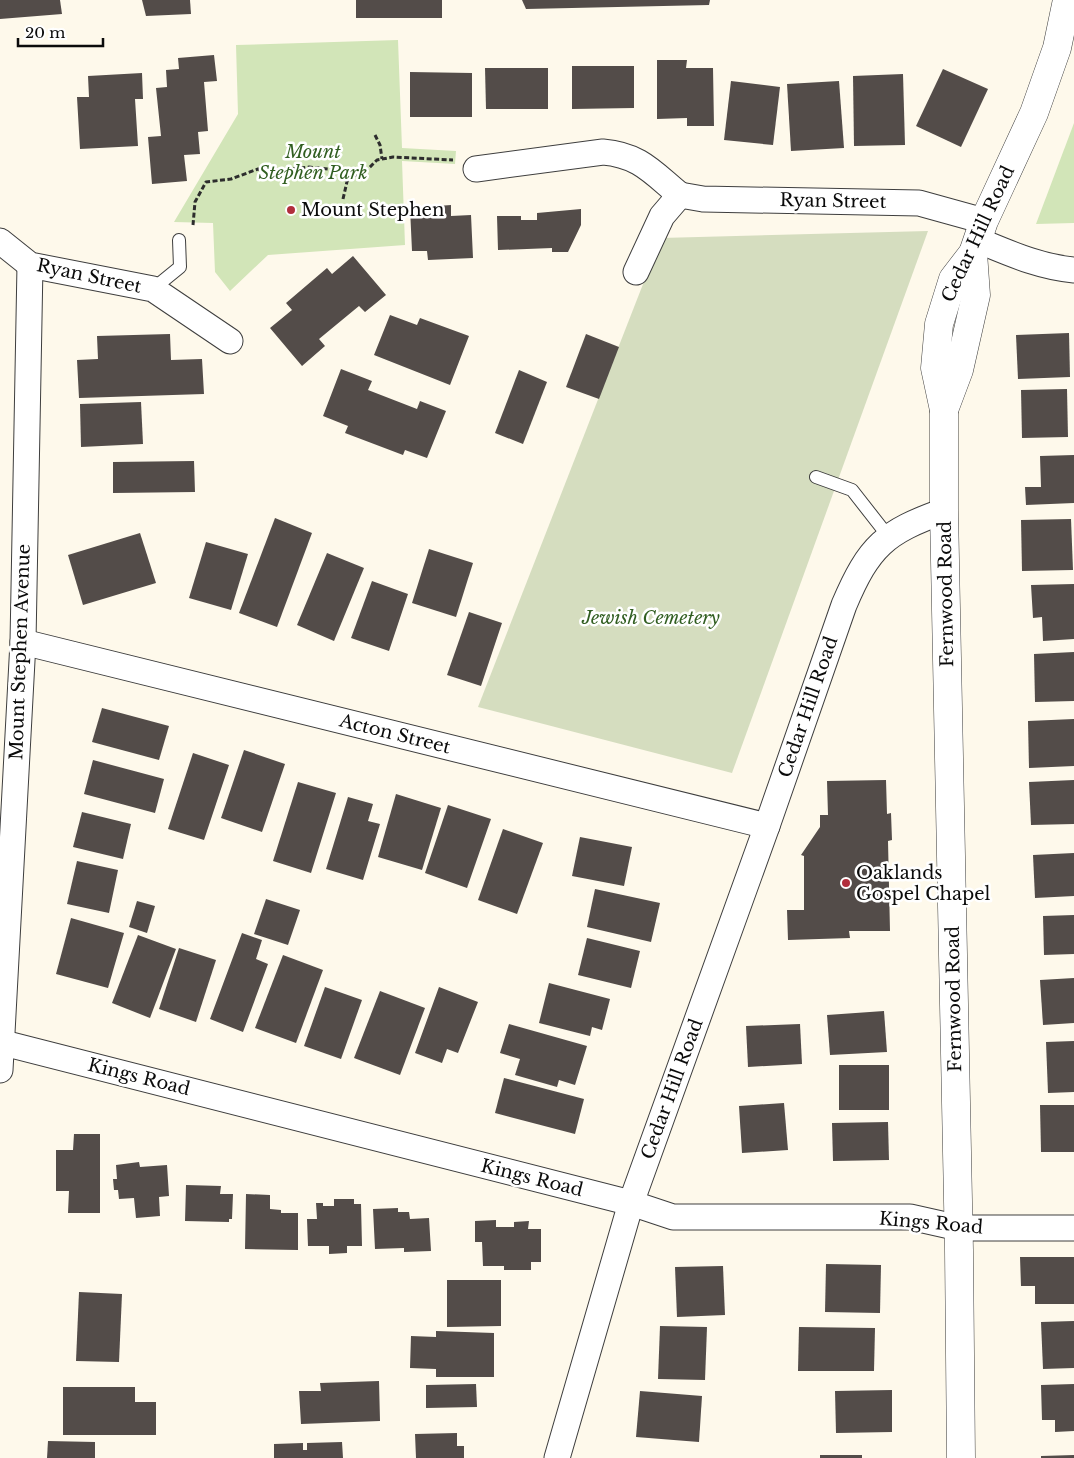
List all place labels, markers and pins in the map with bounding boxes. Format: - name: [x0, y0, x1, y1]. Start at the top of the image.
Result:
- place label: Mount Stephen: [301, 199, 444, 221]
- marker: Mount Stephen: [285, 204, 297, 216]
- place label: Oaklands Gospel Chapel: [856, 862, 990, 905]
- marker: Oaklands Gospel Chapel: [840, 877, 852, 889]

